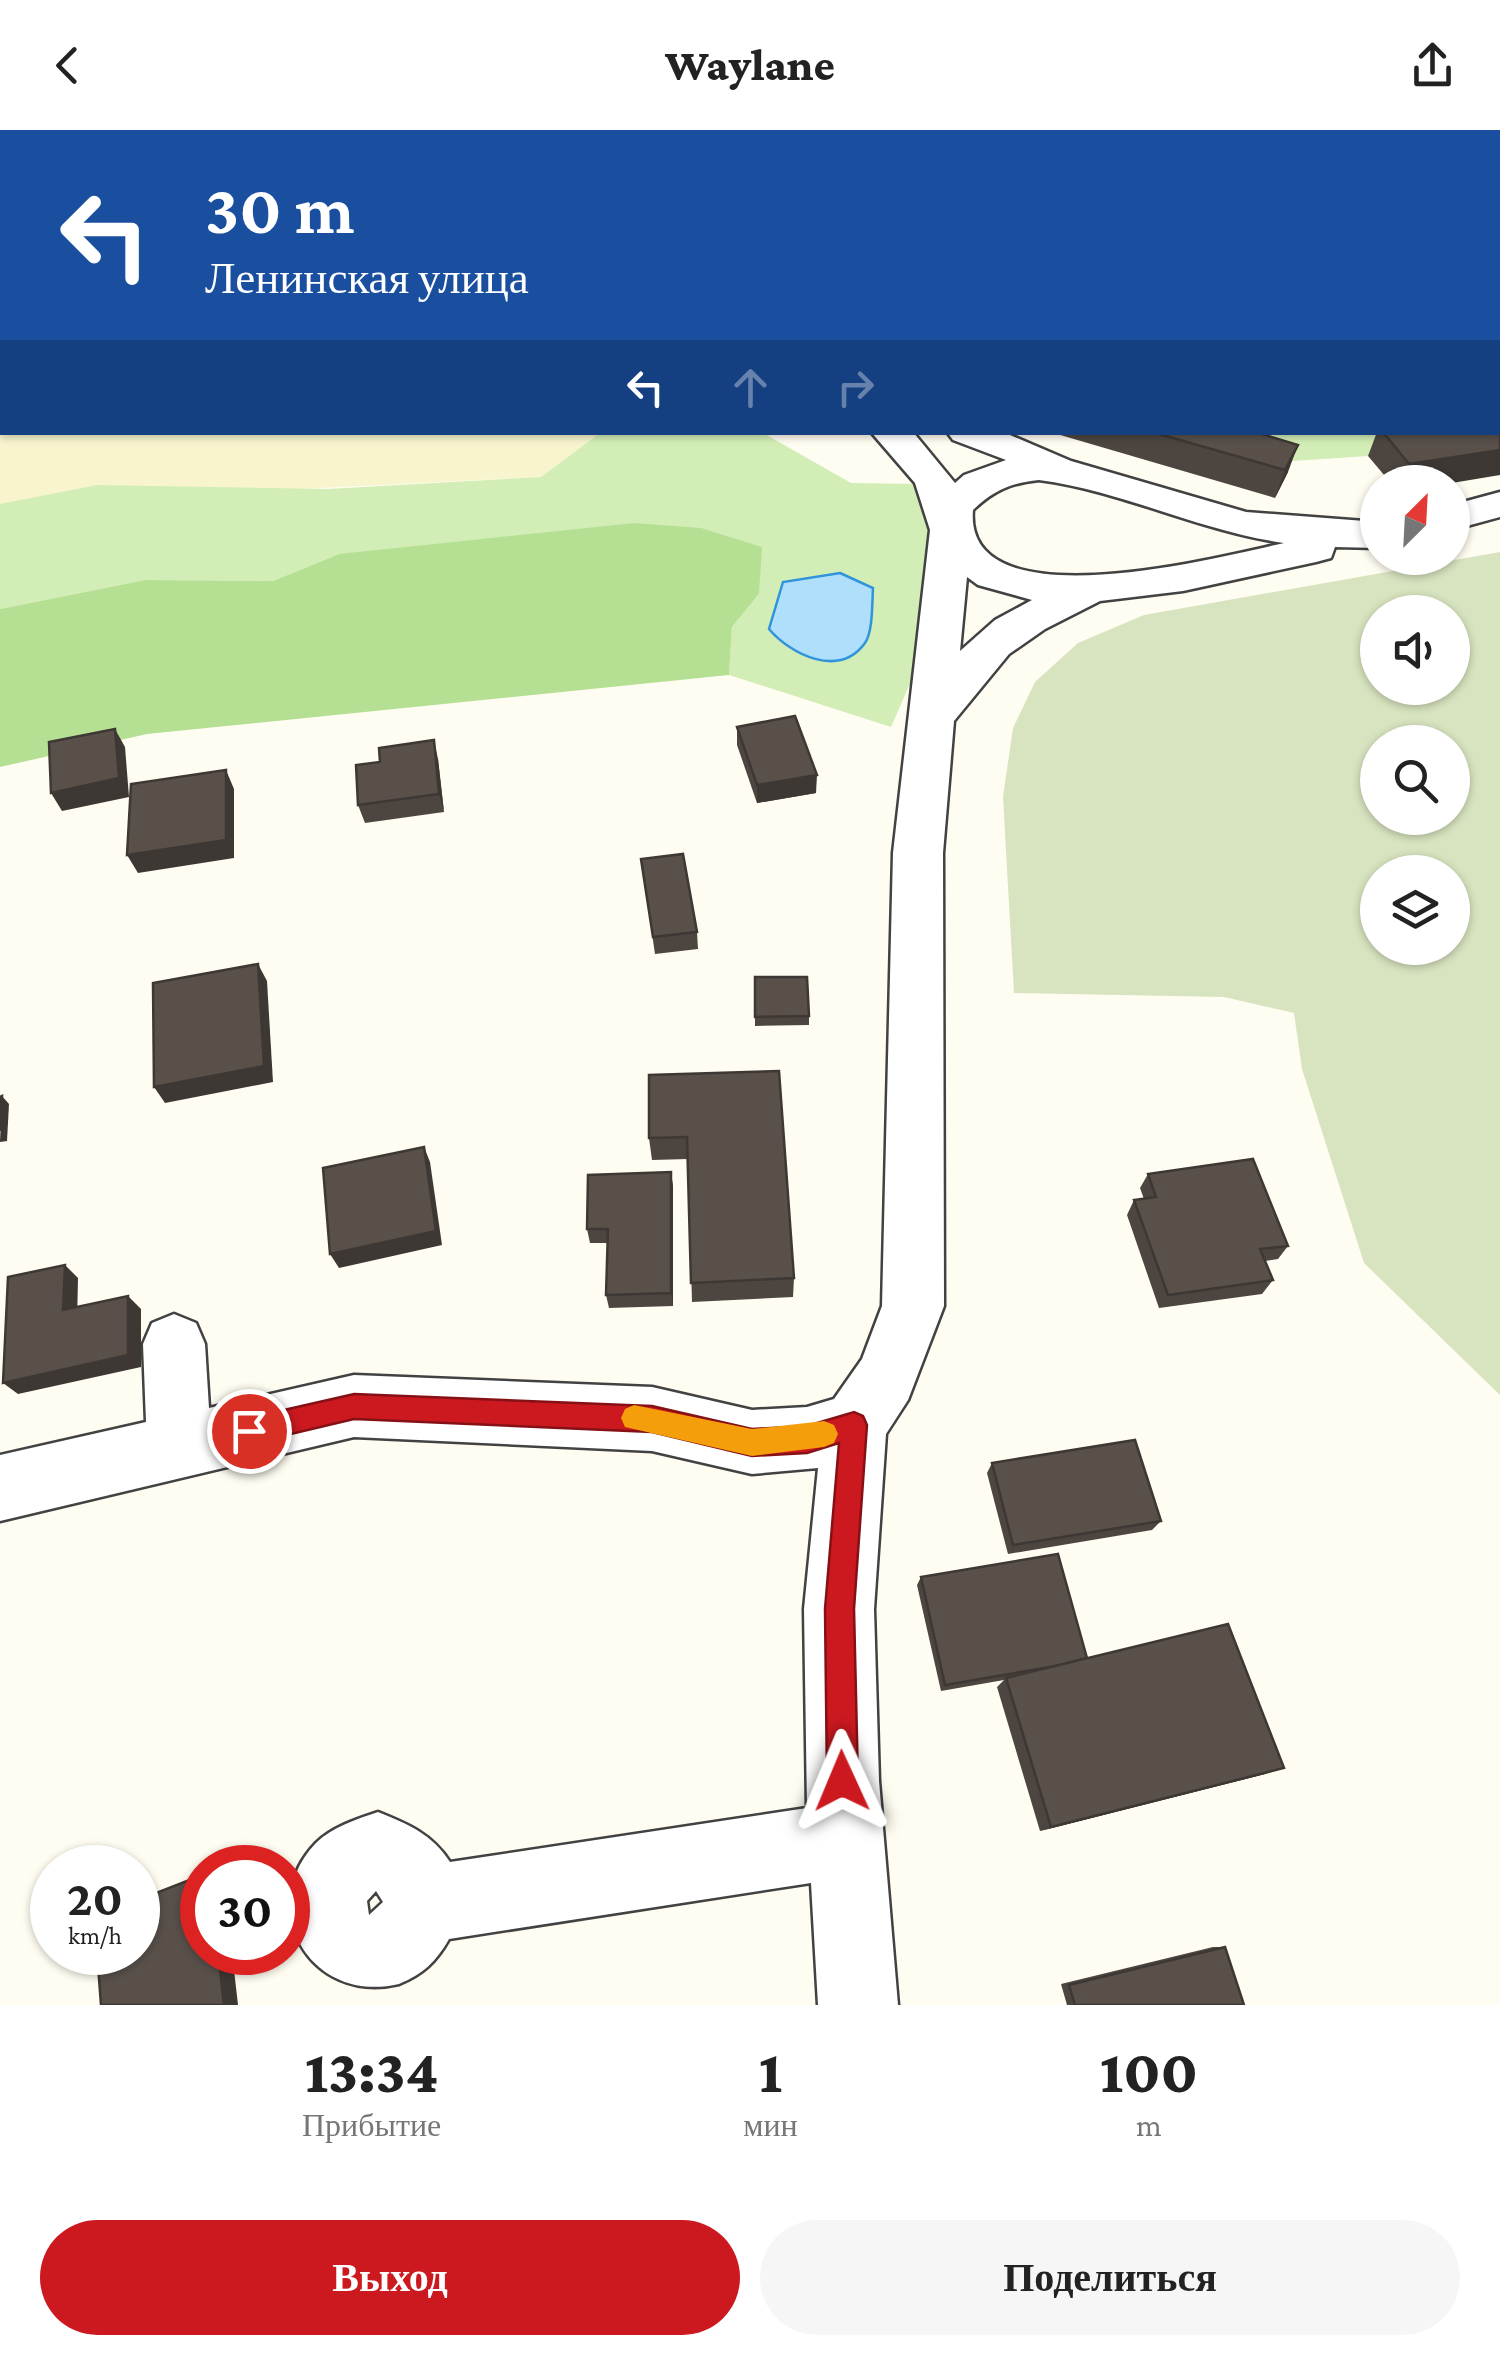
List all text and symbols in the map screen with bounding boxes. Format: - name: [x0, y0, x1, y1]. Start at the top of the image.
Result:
- icon: back: [40, 38, 95, 93]
- icon: share: [1405, 38, 1460, 93]
- text: Waylane: [665, 40, 835, 90]
- icon: left: [40, 170, 170, 300]
- text: 30 m: [205, 170, 354, 248]
- text: Ленинская улица: [205, 253, 529, 303]
- icon: left: [618, 360, 673, 415]
- icon: ahead: [723, 360, 778, 415]
- icon: right: [828, 360, 883, 415]
- north arrow: [1360, 465, 1470, 575]
- map controls: [1360, 465, 1470, 965]
- button: sound: [1360, 595, 1470, 705]
- button: search: [1360, 725, 1470, 835]
- button: layers: [1360, 855, 1470, 965]
- pin: [207, 1389, 292, 1474]
- icon: arrive: [222, 1404, 277, 1459]
- position arrow: [790, 1729, 894, 1833]
- speed limit sign: 30: [180, 1845, 310, 1975]
- text: 20: [67, 1870, 123, 1926]
- text: km/h: [68, 1922, 122, 1949]
- text: 13:34: [305, 2038, 438, 2105]
- text: 1: [759, 2038, 782, 2105]
- text: 100: [1100, 2038, 1198, 2105]
- text: Прибытие: [302, 2107, 441, 2143]
- text: мин: [743, 2107, 798, 2143]
- text: m: [1136, 2107, 1162, 2143]
- button: Выход: [40, 2220, 740, 2335]
- button: Поделиться: [760, 2220, 1460, 2335]

